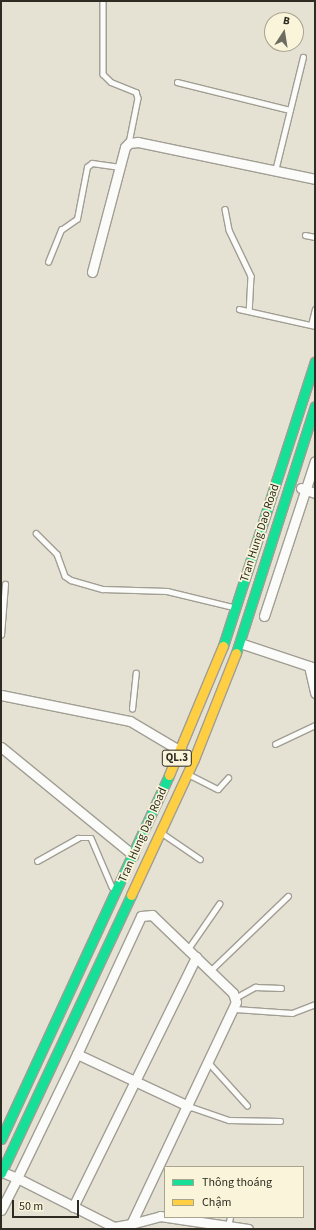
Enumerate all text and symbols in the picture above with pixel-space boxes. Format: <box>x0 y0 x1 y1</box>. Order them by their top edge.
north arrow <box>264 12 304 52</box>
text: B <box>282 13 291 29</box>
street label: Tran Hung Dao Road <box>237 482 283 584</box>
road number: QL.3 <box>161 749 193 767</box>
street label: Tran Hung Dao Road <box>116 785 170 885</box>
legend <box>164 1166 304 1218</box>
text: Thông thoáng <box>202 1174 272 1191</box>
scale bar <box>14 1192 81 1218</box>
text: Chậm <box>202 1194 231 1211</box>
text: 50 m <box>19 1198 43 1215</box>

